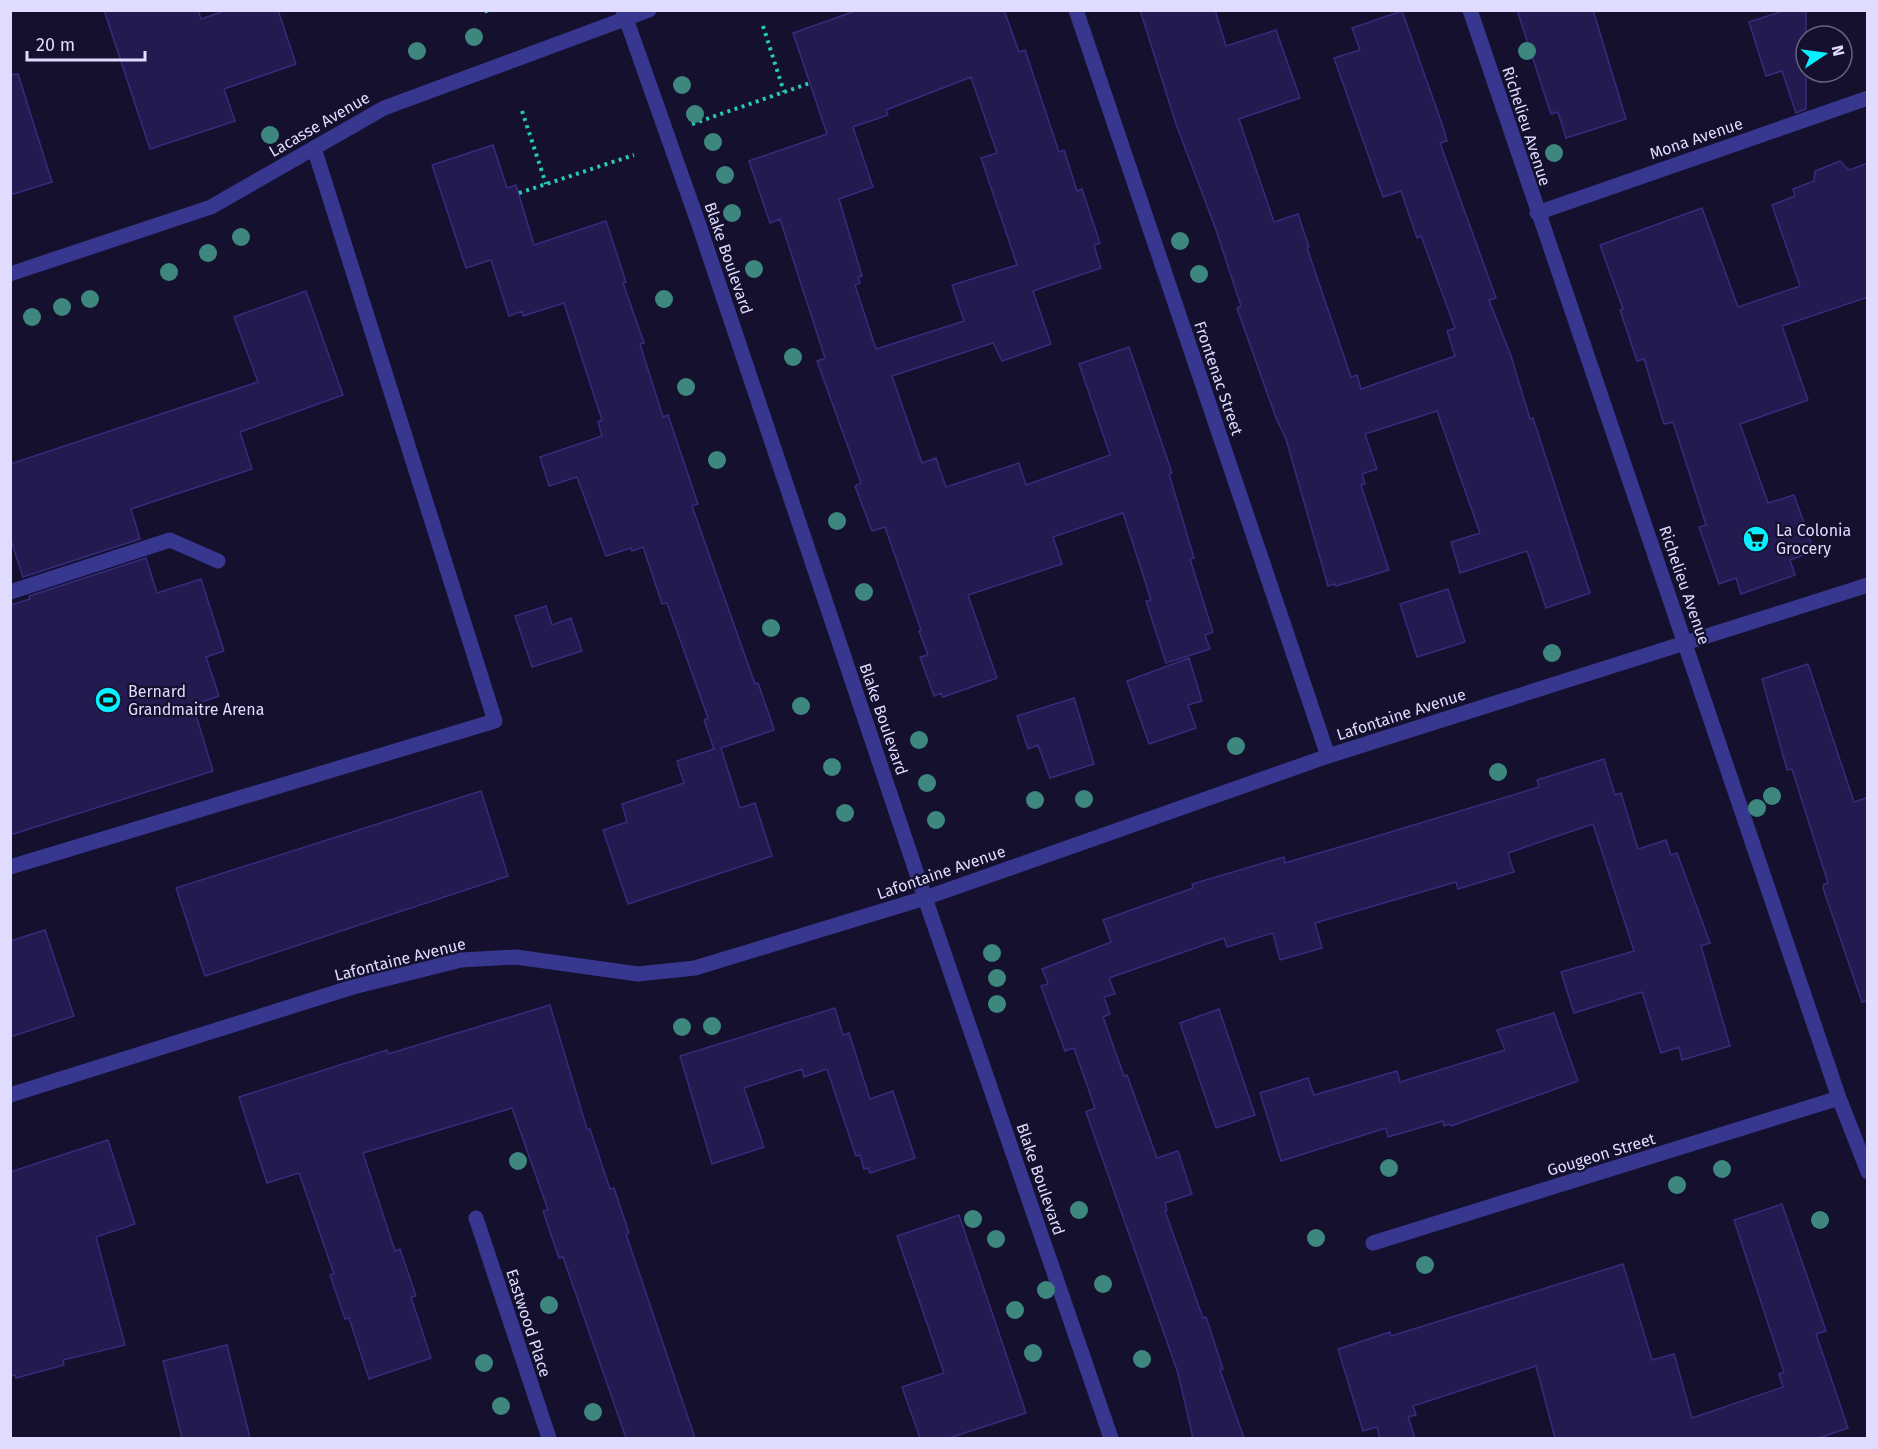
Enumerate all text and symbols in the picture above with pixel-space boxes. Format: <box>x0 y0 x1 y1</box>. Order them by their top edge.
scale bar <box>27 24 146 62</box>
north arrow <box>1794 24 1854 84</box>
text: 20 m <box>36 34 75 56</box>
text: N <box>1828 43 1849 58</box>
street label: Richelieu Avenue <box>1498 64 1555 188</box>
street label: Lacasse Avenue <box>265 88 373 161</box>
street label: Mona Avenue <box>1647 114 1745 163</box>
street label: Blake Boulevard <box>700 200 757 317</box>
street label: Frontenac Street <box>1190 319 1247 438</box>
place label: La Colonia Grocery <box>1776 521 1851 558</box>
street label: Richelieu Avenue <box>1655 523 1714 647</box>
supermarket icon: La Colonia Grocery <box>1741 524 1771 554</box>
street label: Blake Boulevard <box>855 661 912 778</box>
place label: Bernard Grandmaitre Arena <box>128 682 264 719</box>
sports icon: Bernard Grandmaitre Arena <box>93 685 123 715</box>
street label: Lafontaine Avenue <box>1334 685 1468 744</box>
street label: Lafontaine Avenue <box>874 842 1008 903</box>
street label: Lafontaine Avenue <box>332 934 468 985</box>
street label: Blake Boulevard <box>1012 1121 1069 1238</box>
street label: Gougeon Street <box>1545 1129 1658 1180</box>
street label: Eastwood Place <box>502 1267 555 1380</box>

